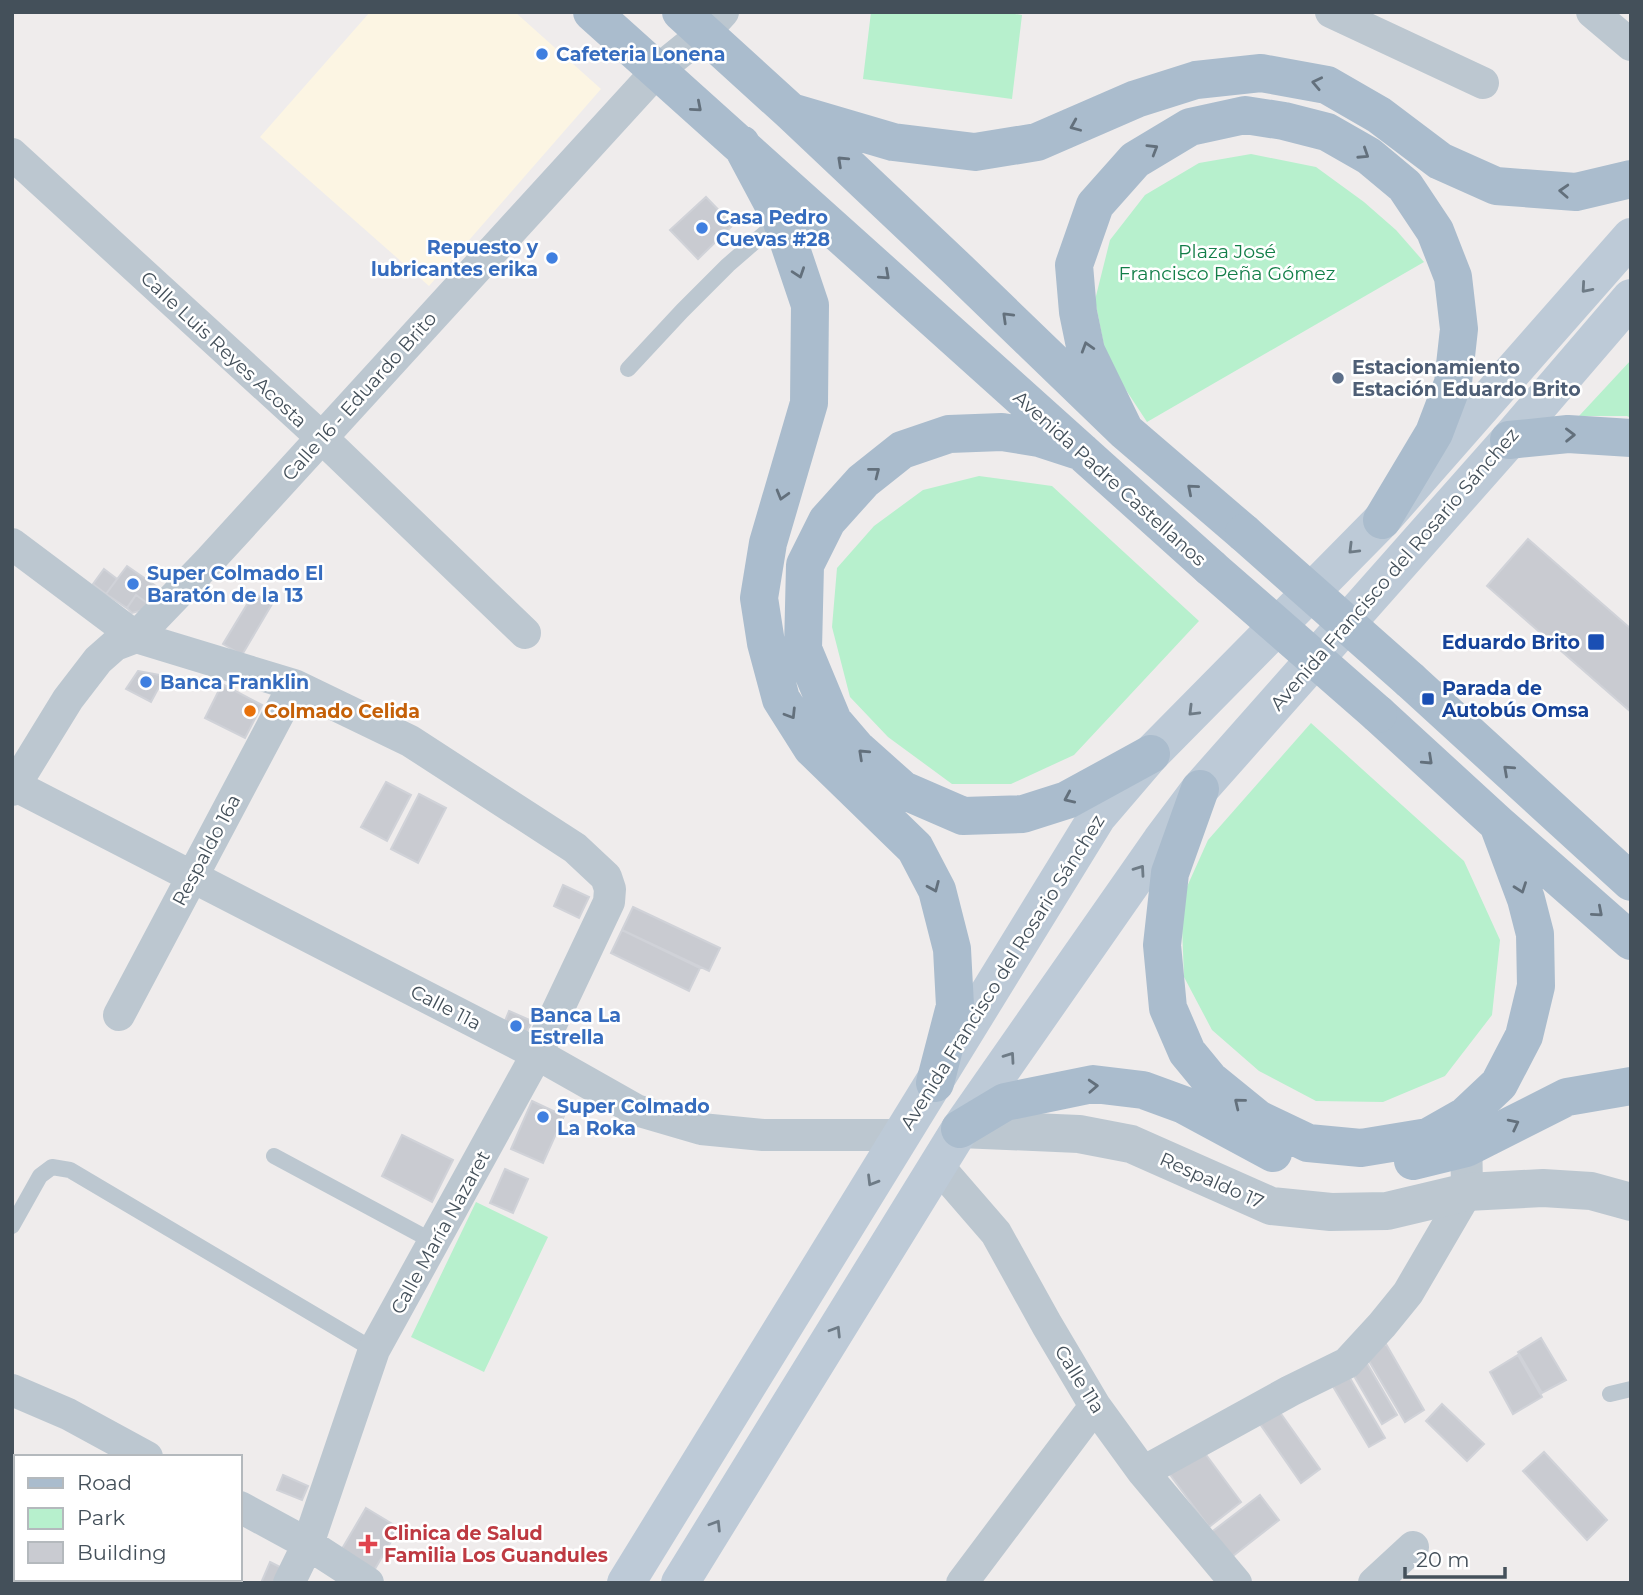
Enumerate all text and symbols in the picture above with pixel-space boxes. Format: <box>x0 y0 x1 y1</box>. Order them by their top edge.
place label: Cafeteria Lonena <box>556 43 725 66</box>
marker: Cafeteria Lonena <box>534 46 550 62</box>
one-way arrow <box>1311 77 1323 92</box>
one-way arrow <box>689 99 702 111</box>
one-way arrow <box>1069 118 1082 132</box>
one-way arrow <box>1145 145 1158 158</box>
one-way arrow <box>1357 146 1370 159</box>
one-way arrow <box>837 156 850 169</box>
one-way arrow <box>1558 184 1569 199</box>
place label: Casa Pedro Cuevas #28 <box>716 206 830 251</box>
marker: Casa Pedro Cuevas #28 <box>694 220 710 236</box>
place label: Repuesto y lubricantes erika <box>371 236 539 281</box>
park label: Plaza José Francisco Peña Gómez <box>1119 240 1335 285</box>
marker: Repuesto y lubricantes erika <box>544 250 560 266</box>
street label: Calle Luis Reyes Acosta <box>136 266 312 432</box>
one-way arrow <box>791 266 805 279</box>
one-way arrow <box>877 267 890 279</box>
one-way arrow <box>1582 280 1594 293</box>
street label: Calle 16 - Eduardo Brito <box>277 307 441 486</box>
one-way arrow <box>1002 313 1015 326</box>
one-way arrow <box>1080 341 1095 353</box>
place label: Estacionamiento Estación Eduardo Brito <box>1352 356 1581 401</box>
marker: Estacionamiento Estación Eduardo Brito <box>1330 370 1346 386</box>
street label: Avenida Padre Castellanos <box>1009 386 1211 571</box>
street label: Avenida Francisco del Rosario Sánchez <box>1265 423 1523 715</box>
one-way arrow <box>1565 427 1575 443</box>
one-way arrow <box>867 467 879 480</box>
one-way arrow <box>1187 485 1200 497</box>
one-way arrow <box>775 489 790 501</box>
one-way arrow <box>1348 541 1361 554</box>
place label: Super Colmado El Baratón de la 13 <box>147 562 324 607</box>
marker: Super Colmado El Baratón de la 13 <box>125 576 141 592</box>
place label: Eduardo Brito <box>1442 631 1580 654</box>
marker: Eduardo Brito <box>1586 632 1606 652</box>
place label: Banca Franklin <box>160 671 309 694</box>
marker: Banca Franklin <box>138 674 154 690</box>
place label: Parada de Autobús Omsa <box>1441 677 1589 722</box>
marker: Parada de Autobús Omsa <box>1420 691 1436 707</box>
place label: Colmado Celida <box>264 700 420 723</box>
marker: Colmado Celida <box>242 703 258 719</box>
one-way arrow <box>1188 703 1201 716</box>
one-way arrow <box>783 707 796 720</box>
one-way arrow <box>859 750 872 763</box>
one-way arrow <box>1420 752 1433 764</box>
one-way arrow <box>1503 766 1516 779</box>
one-way arrow <box>1064 790 1076 804</box>
street label: Respaldo 16a <box>167 791 245 910</box>
street label: Avenida Francisco del Rosario Sánchez <box>895 811 1109 1134</box>
one-way arrow <box>1132 865 1144 878</box>
one-way arrow <box>926 881 940 893</box>
one-way arrow <box>1513 881 1527 893</box>
one-way arrow <box>1590 904 1603 916</box>
street label: Calle 11a <box>407 980 485 1035</box>
place label: Banca La Estrella <box>530 1004 621 1049</box>
marker: Banca La Estrella <box>508 1018 524 1034</box>
one-way arrow <box>1002 1052 1014 1065</box>
one-way arrow <box>1087 1079 1098 1094</box>
place label: Super Colmado La Roka <box>557 1095 710 1140</box>
one-way arrow <box>1234 1099 1246 1112</box>
marker: Super Colmado La Roka <box>535 1109 551 1125</box>
one-way arrow <box>1507 1118 1519 1132</box>
street label: Calle María Nazaret <box>386 1146 495 1318</box>
street label: Respaldo 17 <box>1156 1147 1267 1214</box>
one-way arrow <box>868 1173 881 1186</box>
one-way arrow <box>827 1326 840 1339</box>
street label: Calle 11a <box>1050 1341 1110 1418</box>
legend <box>14 1455 242 1581</box>
text: Road <box>77 1470 132 1495</box>
text: Park <box>77 1505 125 1530</box>
one-way arrow <box>707 1519 720 1532</box>
place label: Clinica de Salud Familia Los Guandules <box>384 1522 608 1567</box>
marker: Clinica de Salud Familia Los Guandules <box>358 1534 378 1554</box>
scale bar <box>1405 1536 1505 1580</box>
text: Building <box>77 1540 167 1565</box>
text: 20 m <box>1416 1547 1470 1572</box>

